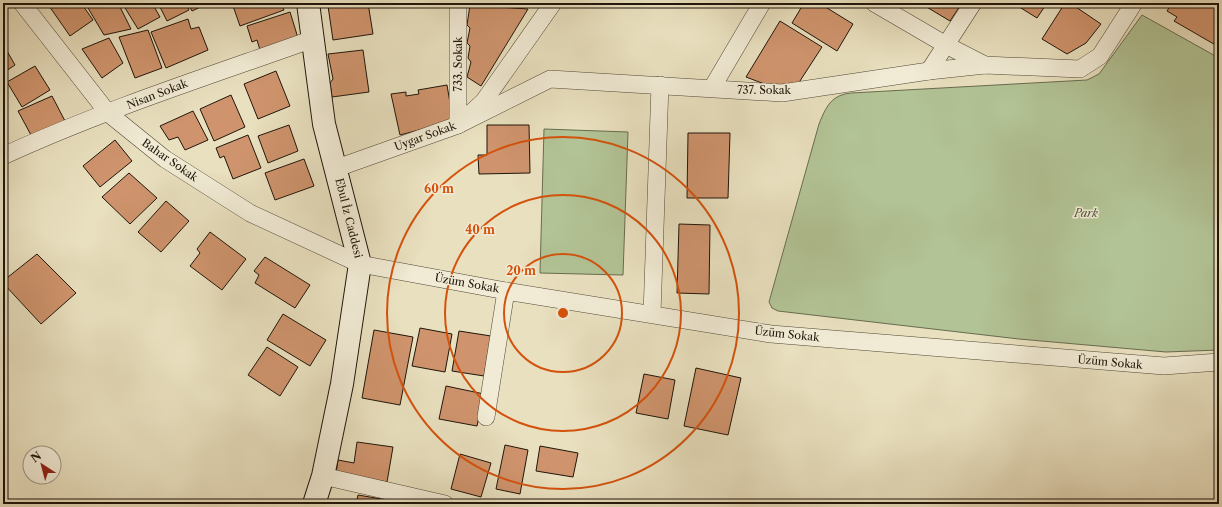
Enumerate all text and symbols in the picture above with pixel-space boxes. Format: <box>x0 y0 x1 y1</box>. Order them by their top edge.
street label: 733. Sokak <box>451 36 465 91</box>
street label: Nisan Sokak <box>124 76 190 112</box>
street label: 737. Sokak <box>737 83 792 97</box>
street label: Uygar Sokak <box>392 118 458 154</box>
street label: Bahar Sokak <box>139 136 201 185</box>
street label: Ebul İz Caddesi <box>332 176 367 260</box>
text: 60 m <box>424 181 454 196</box>
park label: Park <box>1073 206 1098 220</box>
text: 40 m <box>465 222 495 237</box>
text: 20 m <box>506 263 536 278</box>
street label: Üzüm Sokak <box>434 269 501 296</box>
centre of rings <box>556 306 570 320</box>
street label: Üzüm Sokak <box>754 323 821 344</box>
street label: Üzüm Sokak <box>1077 351 1144 372</box>
north arrow <box>22 445 62 485</box>
text: N <box>28 448 44 465</box>

